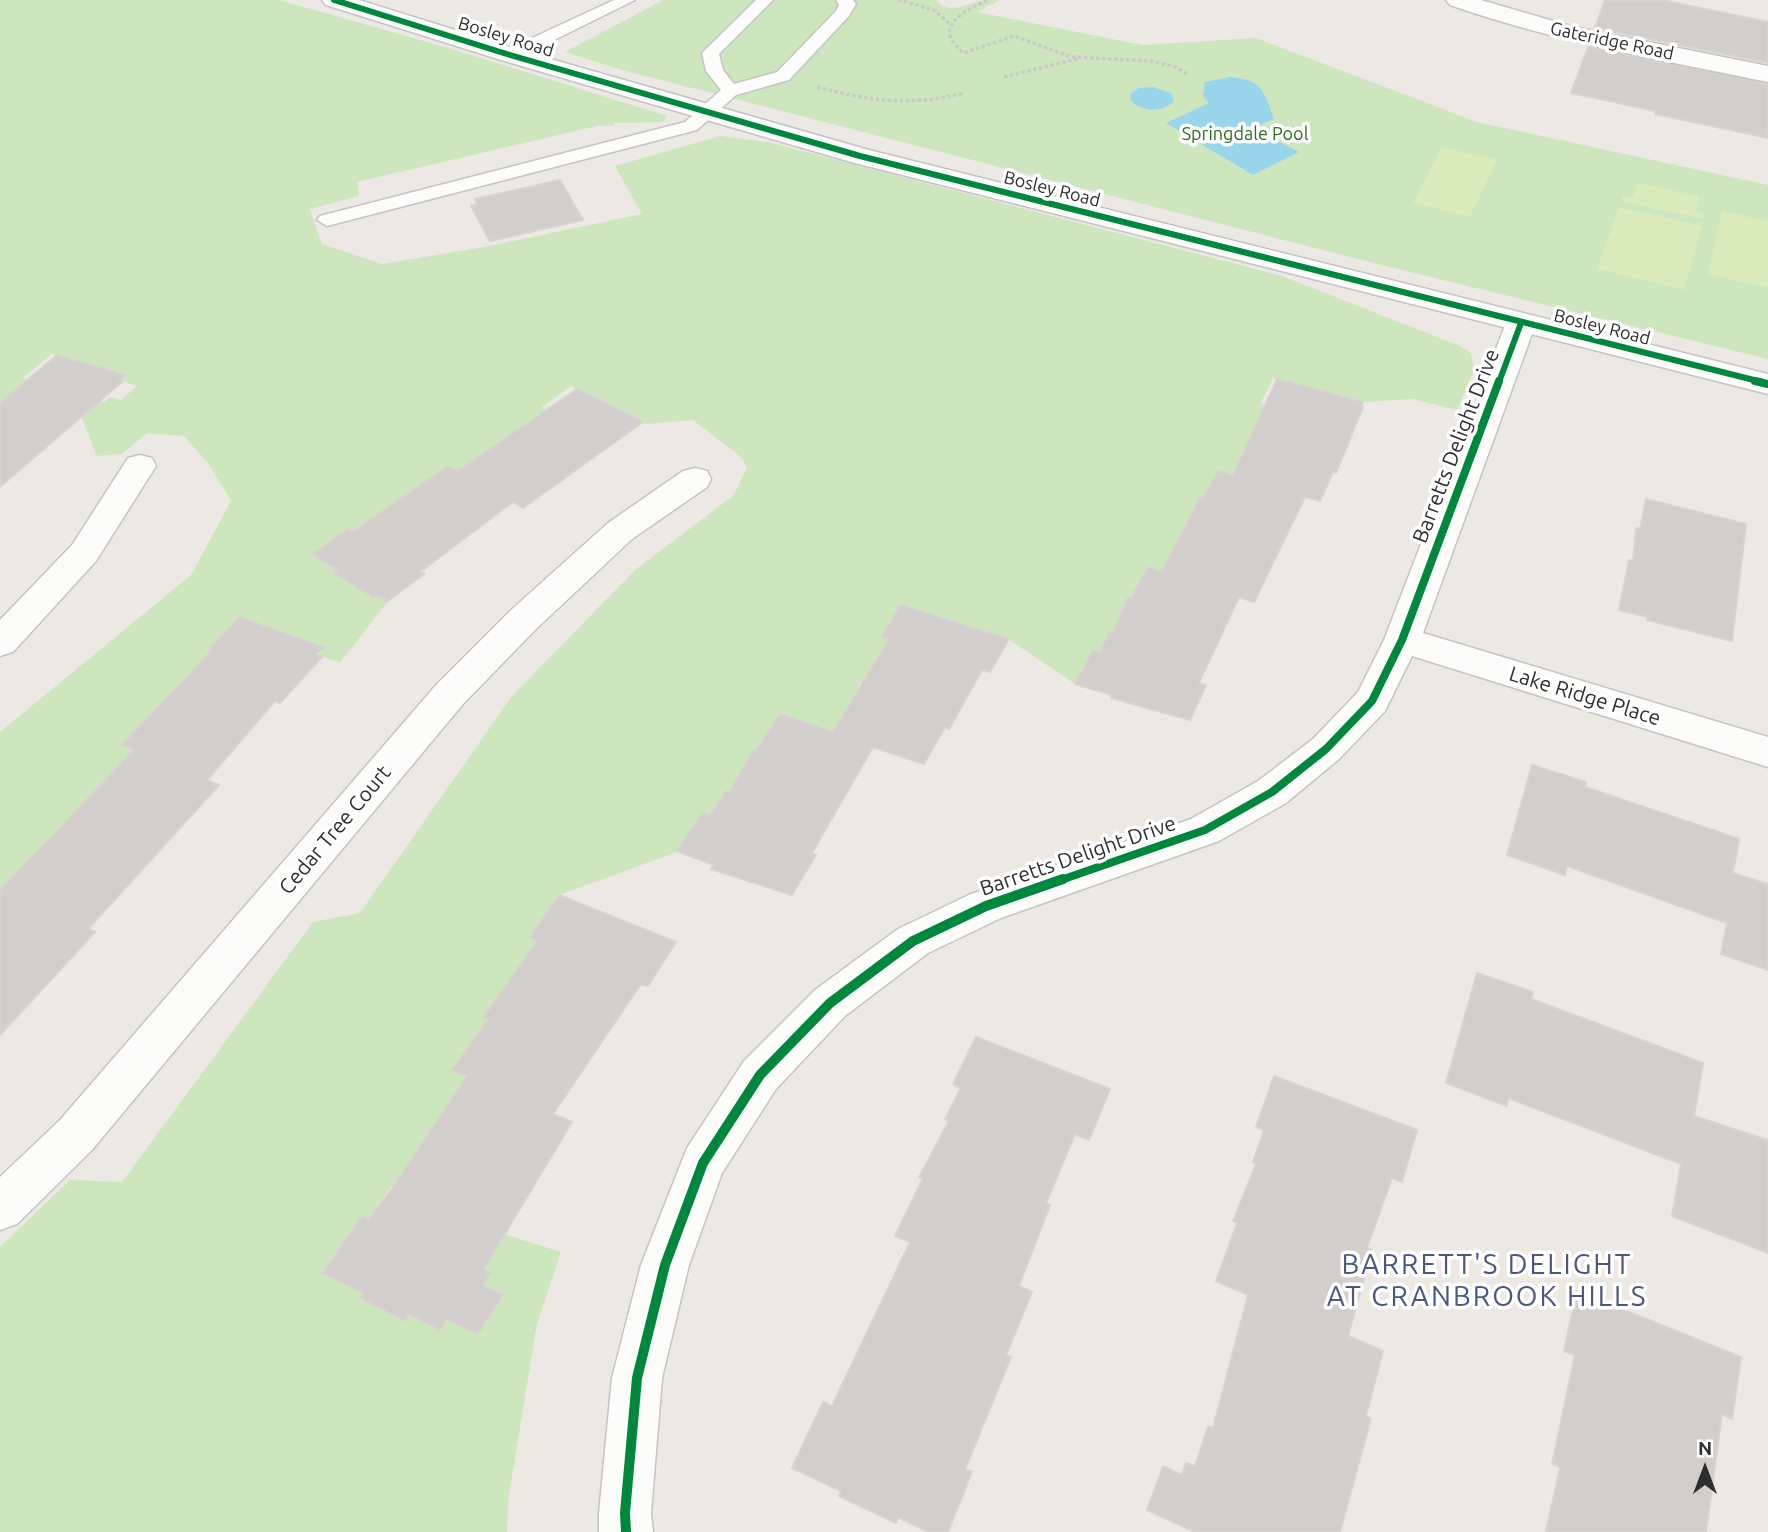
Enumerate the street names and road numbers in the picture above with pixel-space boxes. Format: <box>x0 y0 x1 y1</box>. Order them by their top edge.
street label: Bosley Road <box>456 12 556 62</box>
street label: Gateridge Road <box>1548 17 1676 65</box>
street label: Bosley Road <box>1001 167 1103 211</box>
street label: Bosley Road <box>1551 305 1653 349</box>
street label: Barretts Delight Drive <box>1407 345 1505 547</box>
street label: Lake Ridge Place <box>1506 661 1664 731</box>
street label: Cedar Tree Court <box>274 760 396 900</box>
street label: Barretts Delight Drive <box>977 811 1179 901</box>

